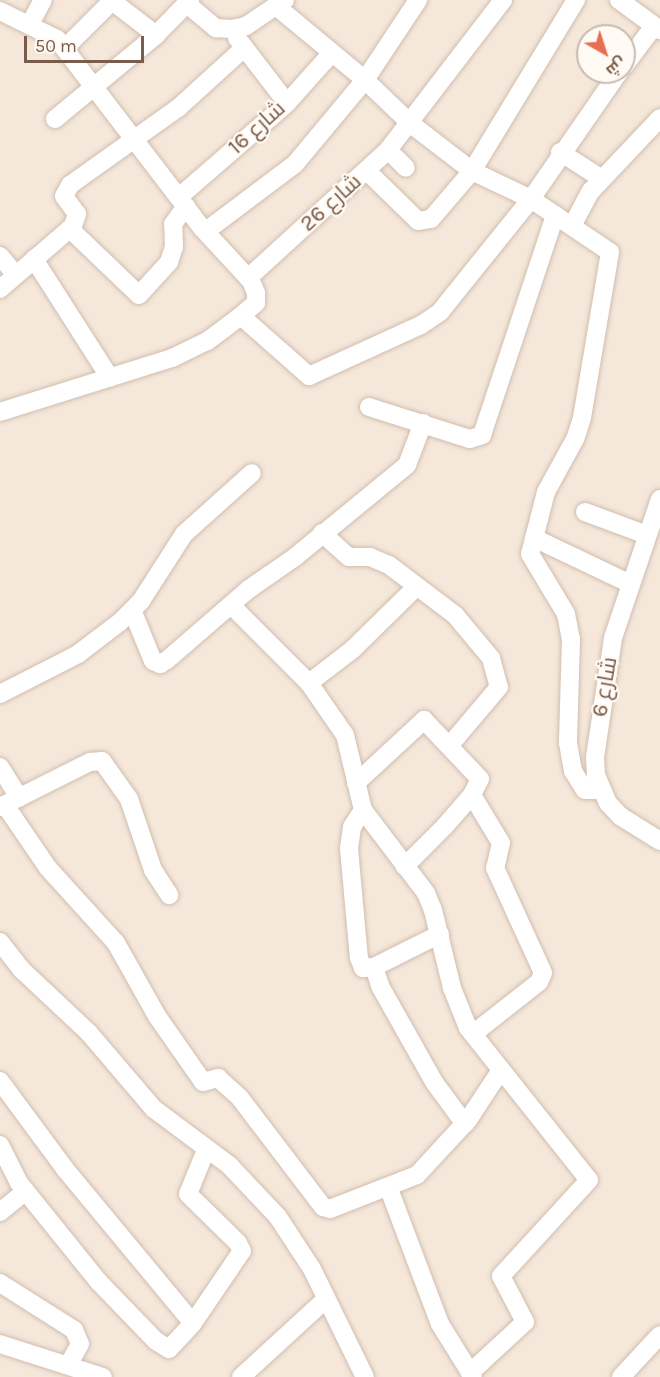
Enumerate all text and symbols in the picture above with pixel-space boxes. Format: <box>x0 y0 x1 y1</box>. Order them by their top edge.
scale bar <box>27 24 147 62</box>
north arrow <box>576 24 636 84</box>
text: 50 m <box>35 35 77 57</box>
text: ش <box>602 53 630 81</box>
street label: شارع 16 <box>223 96 291 160</box>
street label: شارع 26 <box>295 169 367 237</box>
street label: شارع 6 <box>587 655 623 719</box>

